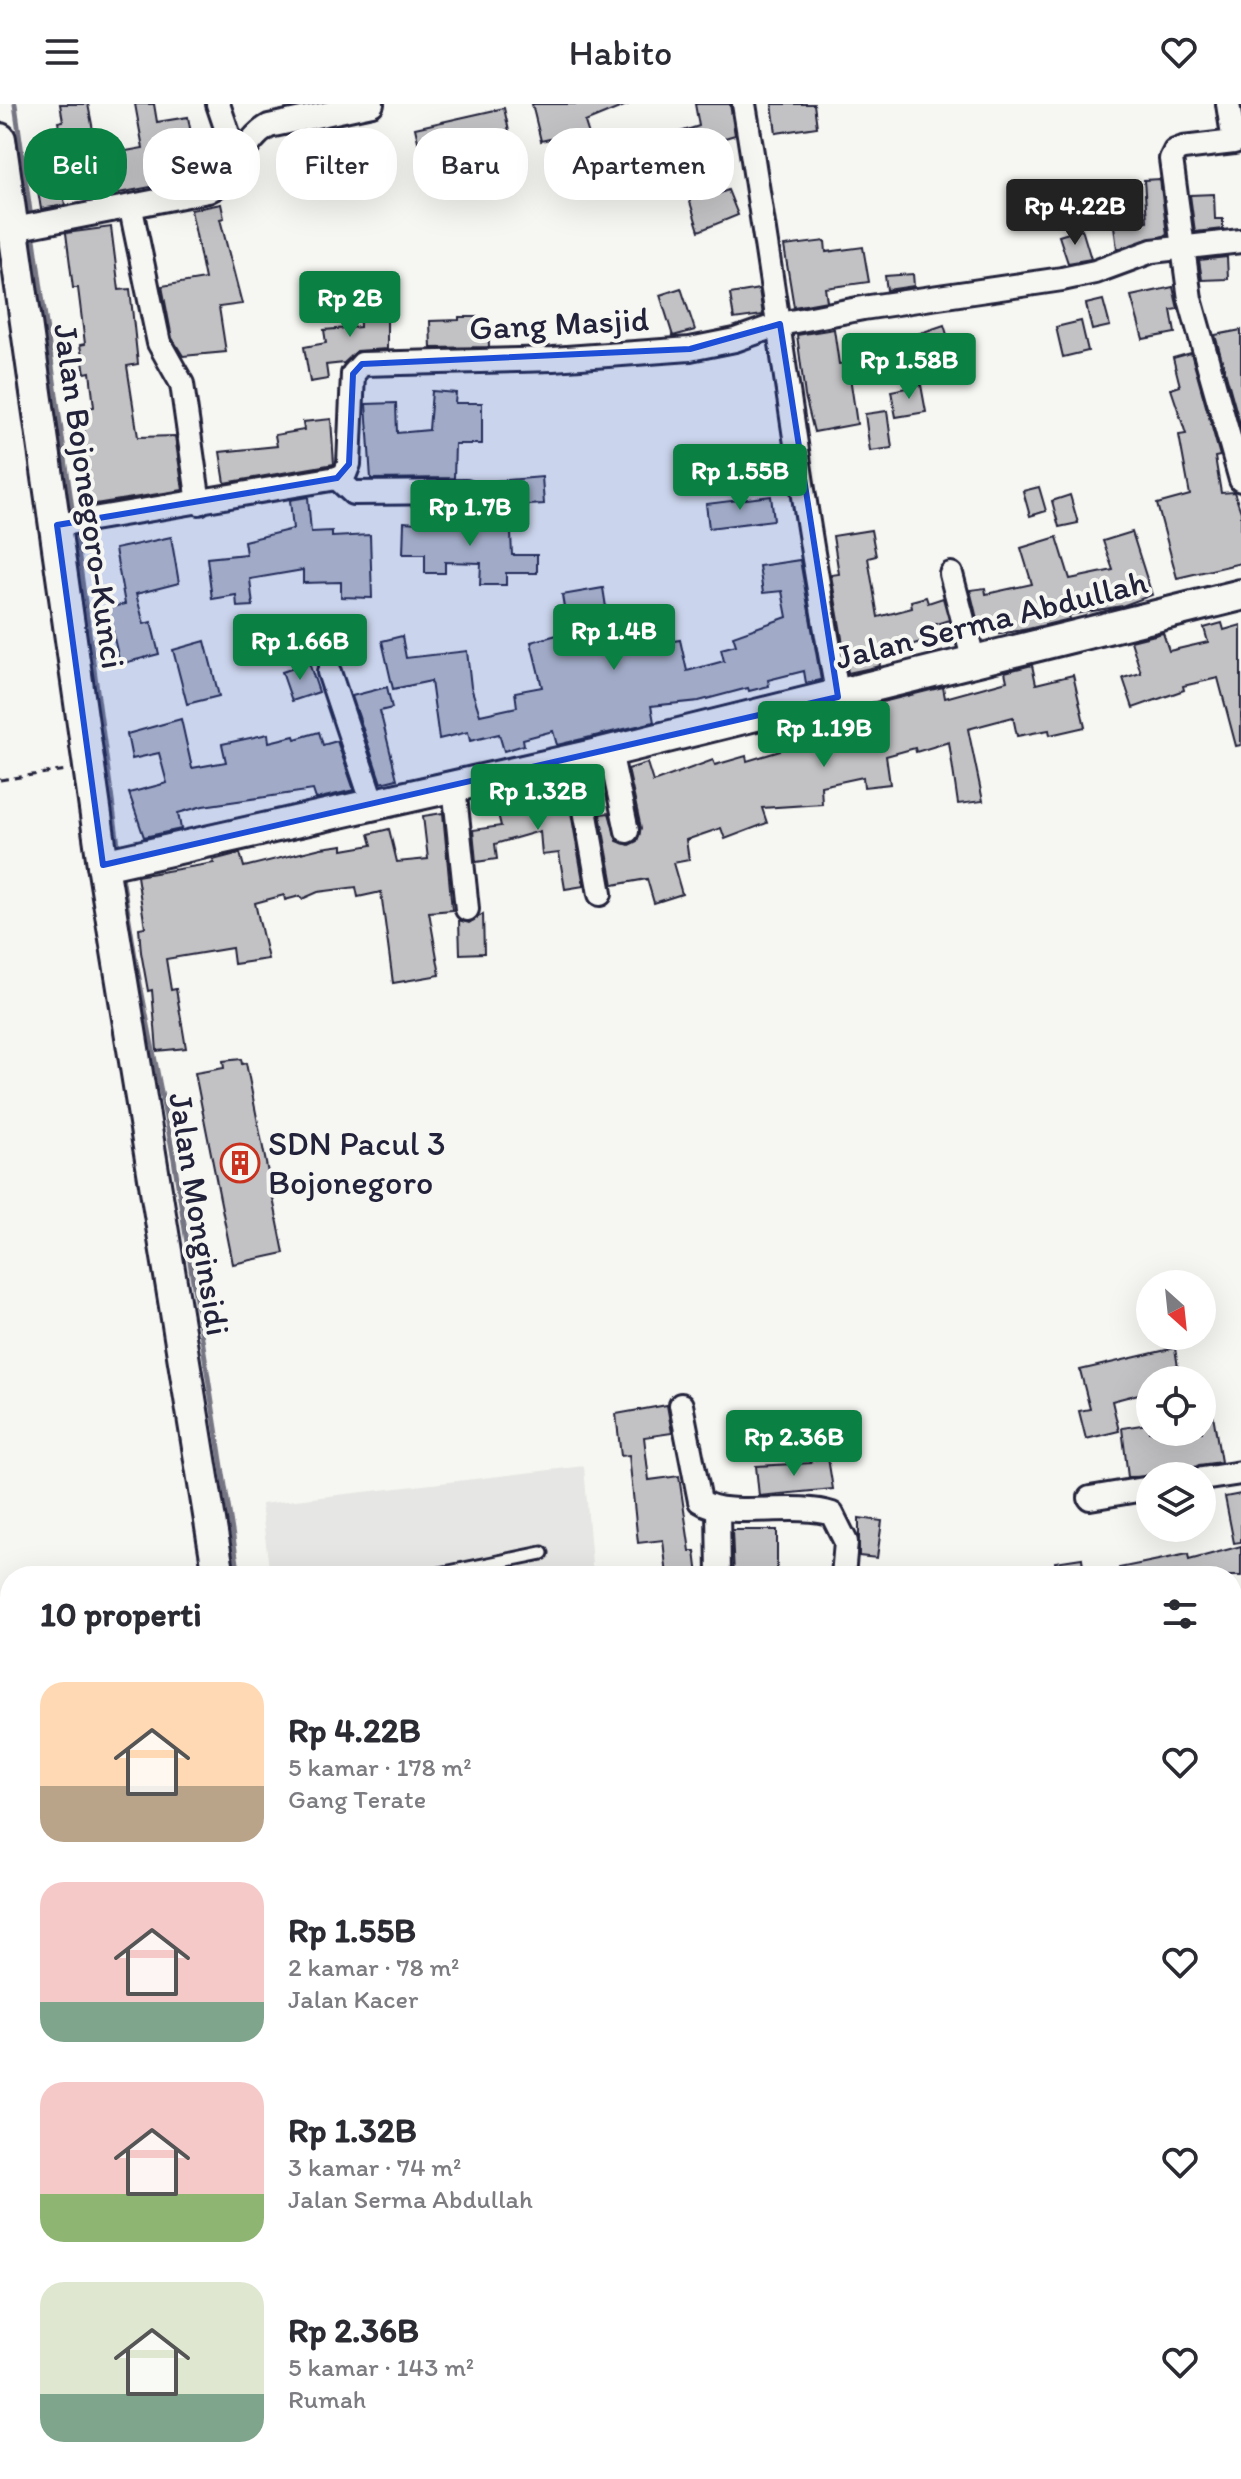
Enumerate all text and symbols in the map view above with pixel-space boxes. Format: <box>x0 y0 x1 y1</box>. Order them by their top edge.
icon: menu <box>40 30 84 74</box>
icon: heart <box>1157 30 1201 74</box>
text: Habito <box>569 31 672 74</box>
chip: Beli <box>24 128 127 200</box>
chip: Sewa <box>143 128 260 200</box>
chip: Filter <box>276 128 397 200</box>
chip: Baru <box>413 128 528 200</box>
chip: Apartemen <box>544 128 734 200</box>
pin: Rp 4.22B <box>992 179 1158 247</box>
text: Rp 4.22B <box>1024 189 1126 221</box>
pin: Rp 2B <box>294 271 406 339</box>
text: Rp 2B <box>317 281 383 313</box>
street label: Gang Masjid <box>468 298 650 349</box>
street label: Jalan Bojonegoro-Kunci <box>45 321 134 671</box>
pin: Rp 1.58B <box>826 333 992 401</box>
text: Rp 1.58B <box>860 343 958 375</box>
pin: Rp 1.55B <box>657 444 823 512</box>
text: Rp 1.55B <box>691 454 789 486</box>
pin: Rp 1.7B <box>396 480 544 548</box>
text: Rp 1.7B <box>428 490 512 522</box>
street label: Jalan Serma Abdullah <box>831 561 1151 678</box>
pin: Rp 1.4B <box>540 604 688 672</box>
pin: Rp 1.66B <box>217 614 383 682</box>
text: Rp 1.4B <box>571 614 657 646</box>
text: Rp 1.66B <box>251 624 349 656</box>
pin: Rp 1.19B <box>741 701 907 769</box>
text: Rp 1.19B <box>776 711 872 743</box>
pin: Rp 1.32B <box>455 764 621 832</box>
text: Rp 1.32B <box>489 774 587 806</box>
street label: Jalan Monginsidi <box>160 1090 239 1338</box>
place label: SDN Pacul 3 Bojonegoro <box>268 1123 446 1203</box>
building icon: SDN Pacul 3 Bojonegoro <box>219 1142 261 1184</box>
north arrow <box>1136 1270 1216 1350</box>
map controls <box>1136 1270 1216 1542</box>
button: locate <box>1136 1366 1216 1446</box>
pin: Rp 2.36B <box>711 1410 877 1478</box>
text: Rp 2.36B <box>744 1420 844 1452</box>
button: layers <box>1136 1462 1216 1542</box>
icon: filters <box>1158 1592 1202 1636</box>
text: 10 properti <box>40 1594 202 1635</box>
text: Rp 4.22B <box>288 1710 421 1751</box>
icon: home <box>104 1714 200 1810</box>
icon: heart <box>1158 1740 1202 1784</box>
text: 5 kamar · 178 m² <box>288 1751 472 1783</box>
text: Gang Terate <box>288 1783 426 1815</box>
text: Rp 1.55B <box>288 1910 416 1951</box>
icon: home <box>104 1914 200 2010</box>
icon: heart <box>1158 1940 1202 1984</box>
text: 2 kamar · 78 m² <box>288 1951 459 1983</box>
text: Jalan Kacer <box>288 1983 418 2015</box>
text: Rp 1.32B <box>288 2110 417 2151</box>
icon: home <box>104 2114 200 2210</box>
icon: heart <box>1158 2140 1202 2184</box>
text: 3 kamar · 74 m² <box>288 2151 461 2183</box>
text: Jalan Serma Abdullah <box>288 2183 533 2215</box>
text: Rp 2.36B <box>288 2310 419 2351</box>
icon: home <box>104 2314 200 2410</box>
icon: heart <box>1158 2340 1202 2384</box>
text: 5 kamar · 143 m² <box>288 2351 474 2383</box>
text: Rumah <box>288 2383 366 2415</box>

